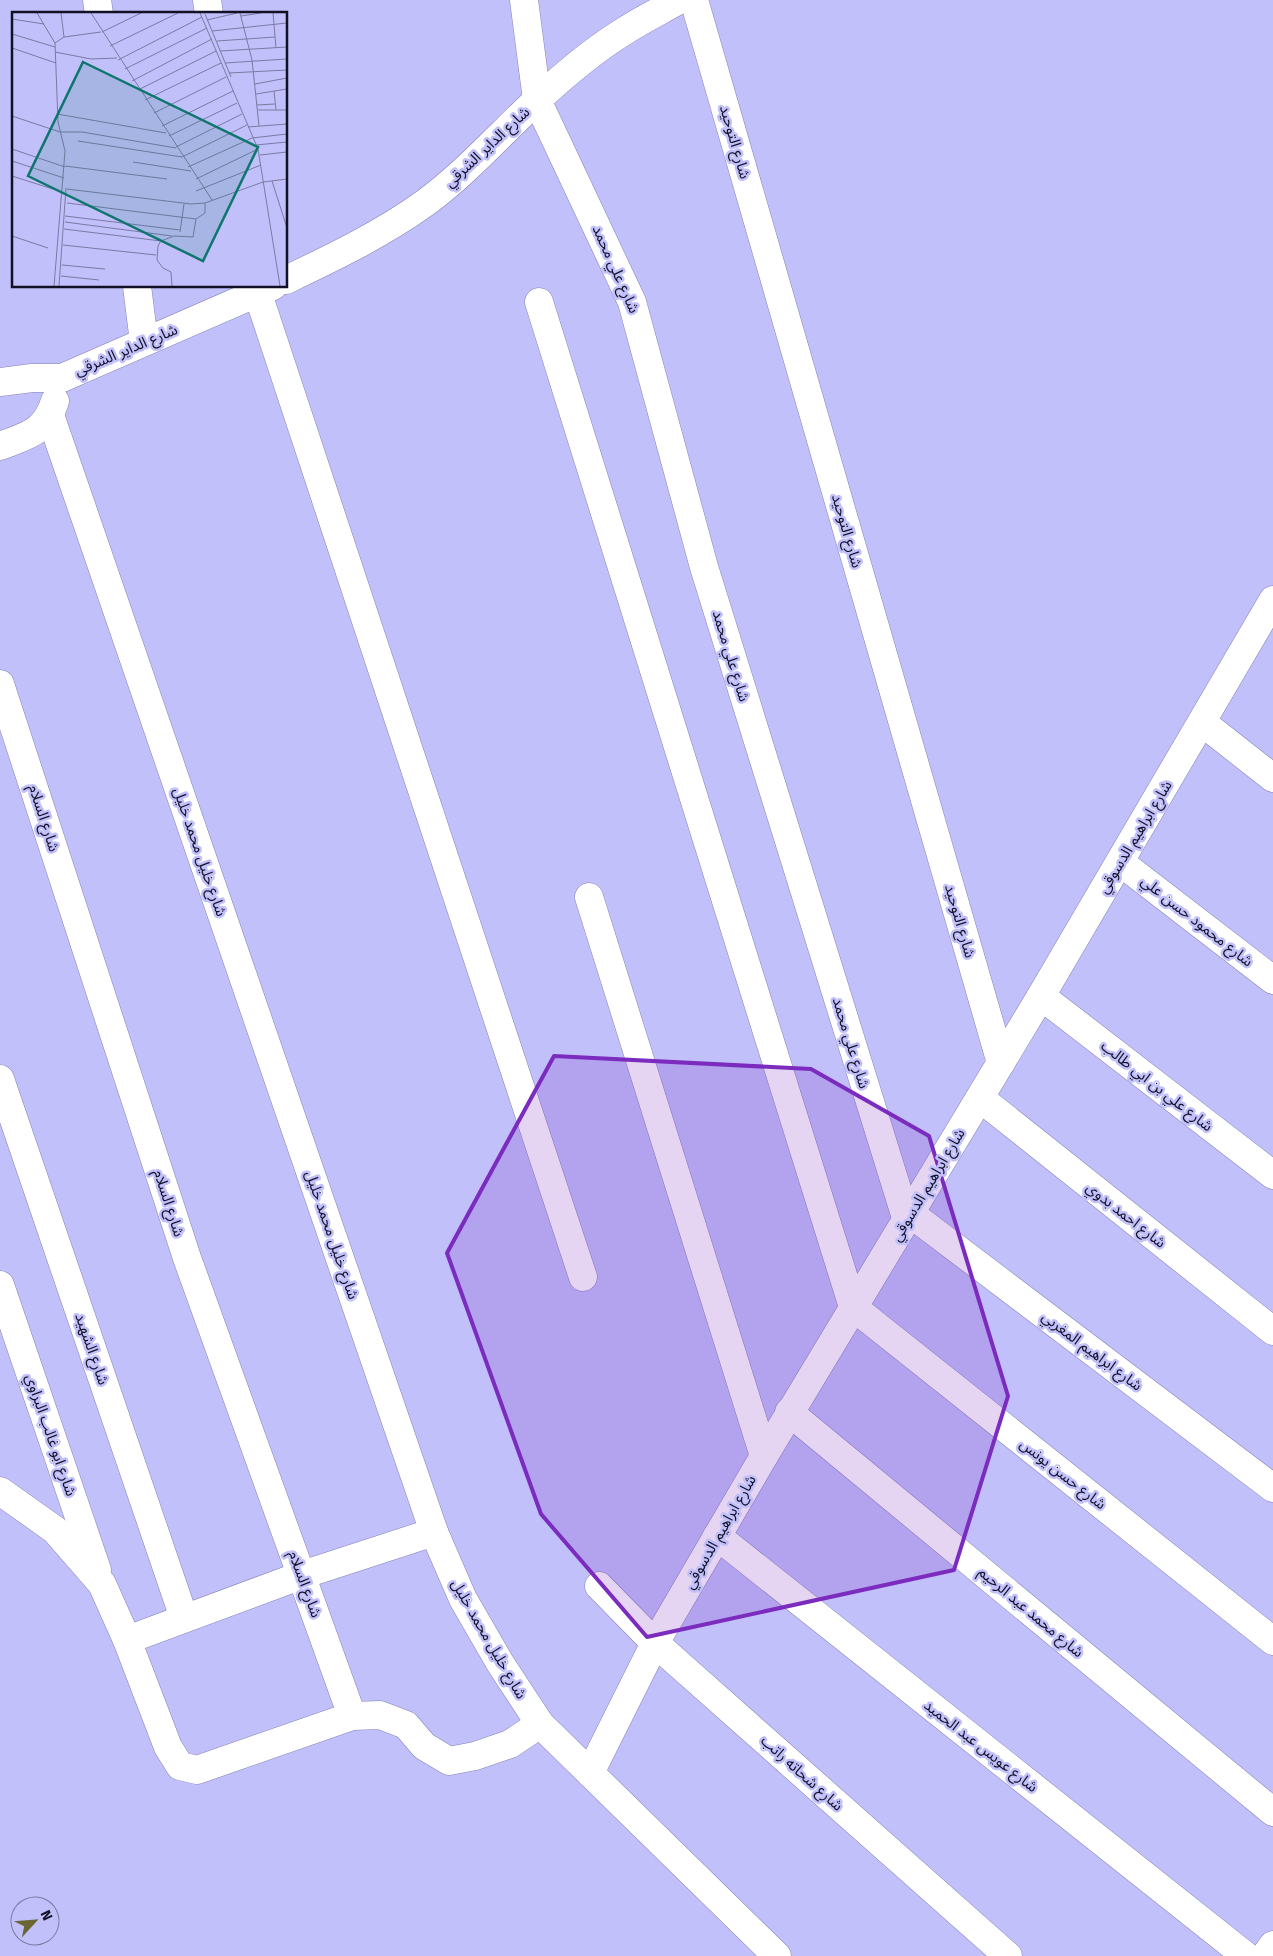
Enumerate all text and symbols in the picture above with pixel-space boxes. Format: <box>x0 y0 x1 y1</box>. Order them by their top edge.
inset map <box>12 12 288 288</box>
street label: شارع الداير الشرقي <box>441 103 536 193</box>
street label: شارع التوحيد <box>713 103 754 182</box>
street label: شارع علي محمد <box>586 222 644 317</box>
street label: شارع الداير الشرقي <box>72 320 182 383</box>
street label: شارع التوحيد <box>825 492 866 571</box>
street label: شارع علي محمد <box>706 608 753 705</box>
street label: شارع ابراهيم الدسوقي <box>1094 777 1179 898</box>
street label: شارع السلام <box>22 782 63 855</box>
street label: شارع خليل محمد خليل <box>167 785 231 920</box>
street label: شارع محمود حسن علي <box>1136 872 1257 973</box>
street label: شارع التوحيد <box>938 882 979 961</box>
street label: شارع علي محمد <box>826 995 873 1092</box>
street label: شارع علي بن ابي طالب <box>1096 1037 1217 1138</box>
street label: شارع ابراهيم الدسوقي <box>887 1125 972 1246</box>
street label: شارع السلام <box>147 1167 188 1240</box>
street label: شارع خليل محمد خليل <box>299 1168 363 1303</box>
street label: شارع احمد بدوي <box>1081 1178 1170 1254</box>
street label: شارع ابراهيم المغربي <box>1036 1307 1146 1397</box>
street label: شارع الشهيد <box>69 1311 113 1388</box>
street label: شارع ابو غالب البراوي <box>19 1372 80 1500</box>
street label: شارع حسن يونس <box>1014 1435 1110 1516</box>
street label: شارع ابراهيم الدسوقي <box>680 1472 763 1594</box>
street label: شارع السلام <box>282 1548 325 1621</box>
street label: شارع محمد عبد الرحيم <box>973 1563 1087 1664</box>
street label: شارع خليل محمد خليل <box>445 1576 531 1704</box>
street label: شارع عويس عبد الحميد <box>919 1696 1042 1798</box>
street label: شارع شحاته راتب <box>755 1731 847 1817</box>
north arrow <box>10 1896 60 1946</box>
text: N <box>37 1908 56 1923</box>

